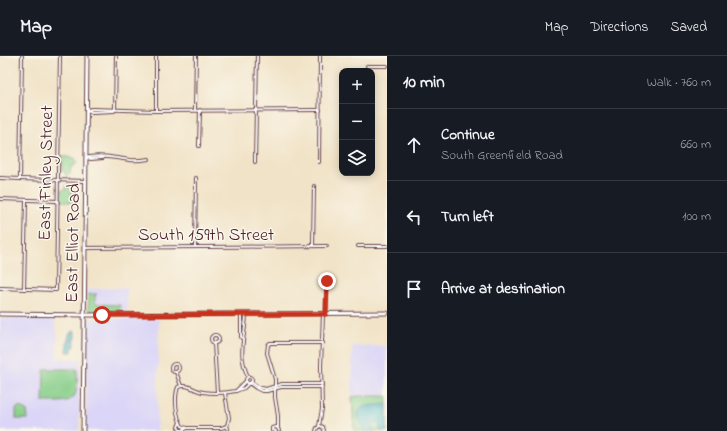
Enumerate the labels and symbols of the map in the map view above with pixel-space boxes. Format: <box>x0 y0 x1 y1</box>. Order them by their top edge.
street label: East Finley Street <box>33 105 61 241</box>
street label: East Elliot Road <box>60 183 88 303</box>
street label: South 159th Street <box>138 223 274 249</box>
route end <box>318 272 336 290</box>
route start <box>93 306 111 324</box>

